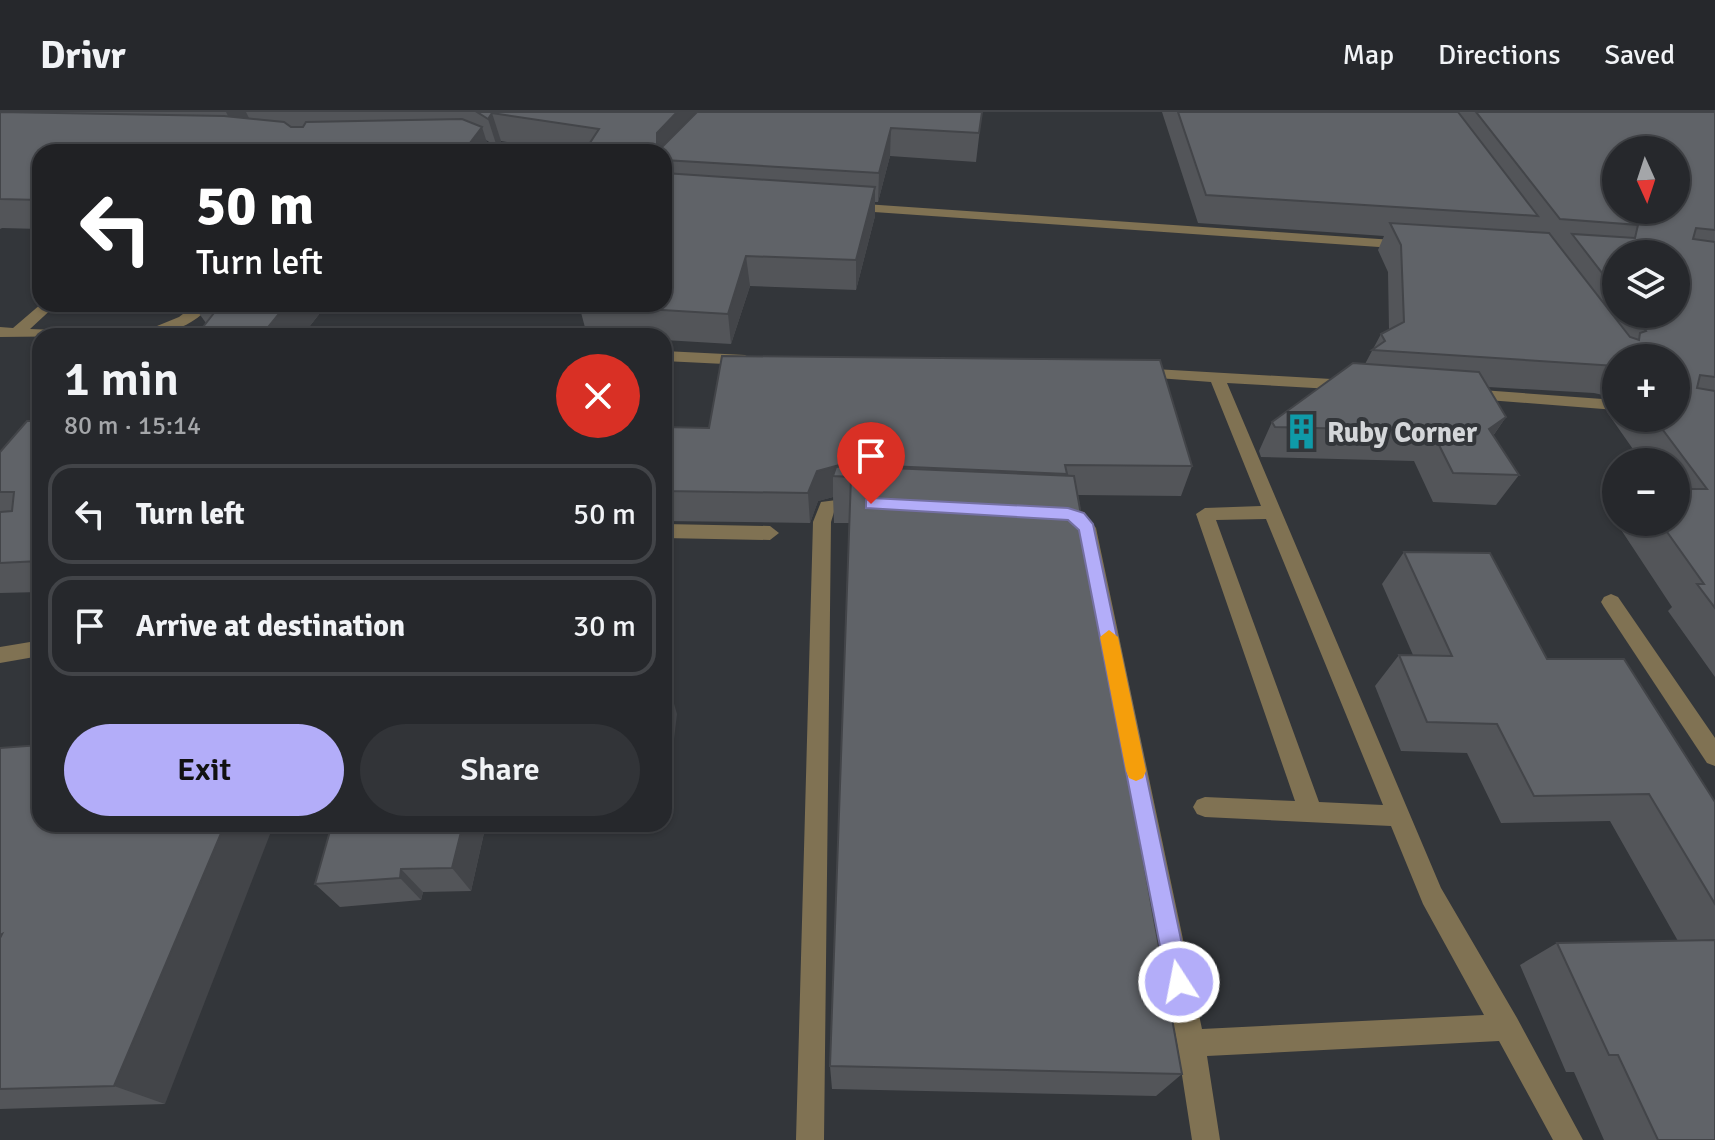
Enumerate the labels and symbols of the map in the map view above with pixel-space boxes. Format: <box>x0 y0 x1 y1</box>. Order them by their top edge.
north arrow <box>1602 136 1690 224</box>
building icon: Ruby Corner <box>1282 413 1320 451</box>
place label: Ruby Corner <box>1327 416 1478 450</box>
pin <box>837 422 905 504</box>
position arrow <box>1137 940 1221 1024</box>

